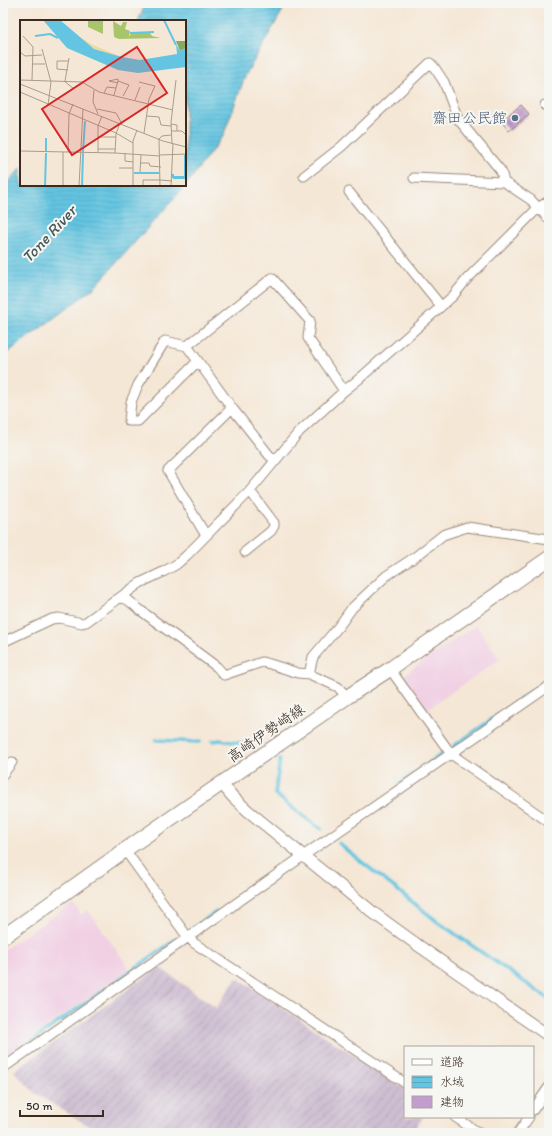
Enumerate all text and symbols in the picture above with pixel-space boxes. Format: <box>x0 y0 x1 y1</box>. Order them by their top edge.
inset map <box>20 20 186 186</box>
place label: 齋田公民館 <box>432 109 507 127</box>
marker: 齋田公民館 <box>510 113 520 123</box>
water label: Tone River <box>18 200 81 267</box>
street label: 高崎伊勢崎線 <box>224 700 308 766</box>
legend <box>404 1046 534 1118</box>
text: 道路 <box>440 1055 464 1069</box>
text: 水域 <box>440 1075 464 1089</box>
scale bar <box>20 1092 103 1118</box>
text: 建物 <box>440 1095 464 1109</box>
text: 50 m <box>26 1099 52 1113</box>

